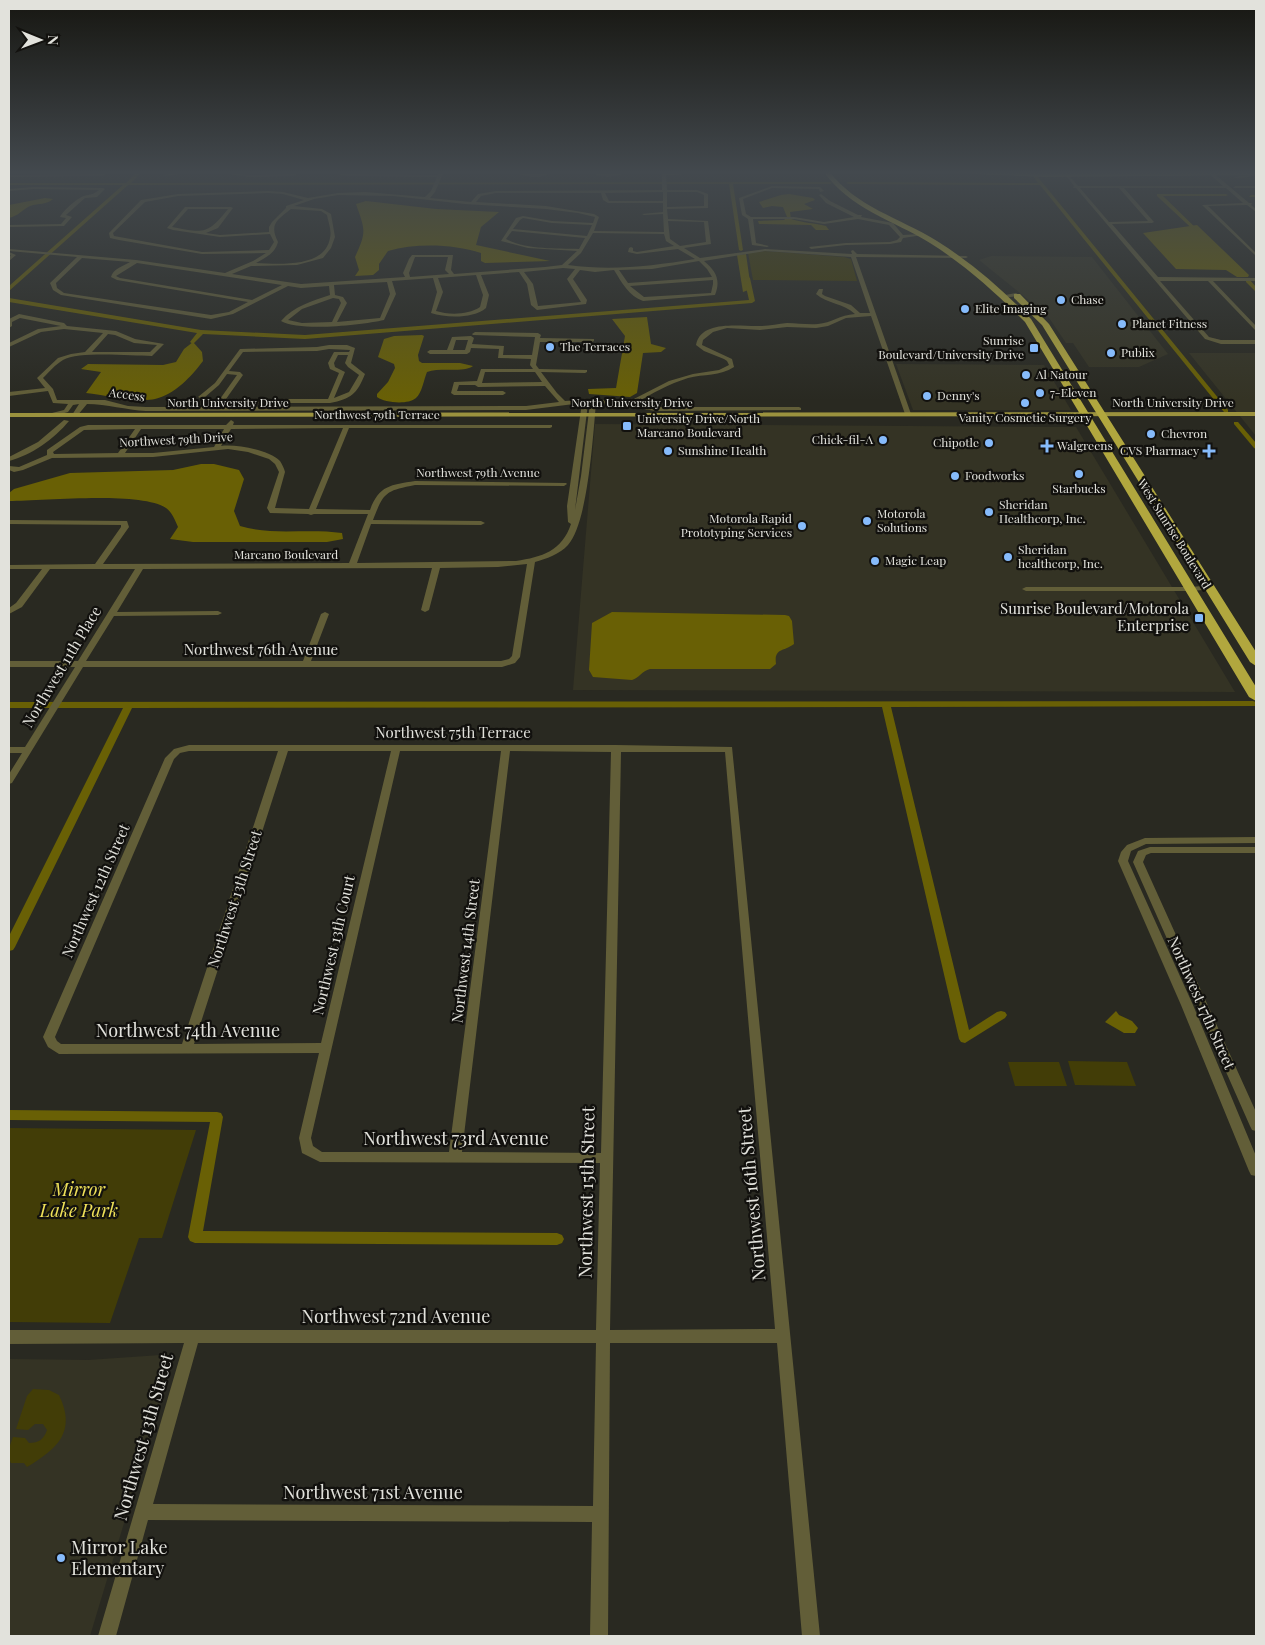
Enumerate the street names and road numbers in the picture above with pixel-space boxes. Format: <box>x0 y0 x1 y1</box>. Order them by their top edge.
street label: Access <box>107 383 146 404</box>
street label: North University Drive <box>167 394 289 410</box>
street label: North University Drive <box>571 394 693 410</box>
street label: North University Drive <box>1112 394 1234 410</box>
street label: Northwest 79th Terrace <box>314 406 440 422</box>
street label: Northwest 79th Drive <box>119 428 233 450</box>
street label: Northwest 79th Avenue <box>416 464 540 480</box>
street label: West Sunrise Boulevard <box>1134 475 1215 591</box>
street label: Marcano Boulevard <box>234 546 338 562</box>
street label: Northwest 11th Place <box>17 602 105 731</box>
street label: Northwest 76th Avenue <box>184 639 338 659</box>
street label: Northwest 75th Terrace <box>375 722 531 742</box>
street label: Northwest 12th Street <box>57 820 134 961</box>
street label: Northwest 13th Street <box>202 827 266 970</box>
street label: Northwest 13th Court <box>307 872 359 1017</box>
street label: Northwest 14th Street <box>446 877 484 1024</box>
street label: Northwest 17th Street <box>1164 933 1241 1073</box>
street label: Northwest 74th Avenue <box>96 1018 280 1042</box>
street label: Northwest 15th Street <box>572 1105 600 1278</box>
street label: Northwest 16th Street <box>731 1106 771 1282</box>
street label: Northwest 73rd Avenue <box>363 1126 549 1150</box>
street label: Northwest 72nd Avenue <box>302 1304 490 1328</box>
street label: Northwest 13th Street <box>108 1350 179 1523</box>
street label: Northwest 71st Avenue <box>283 1480 463 1504</box>

